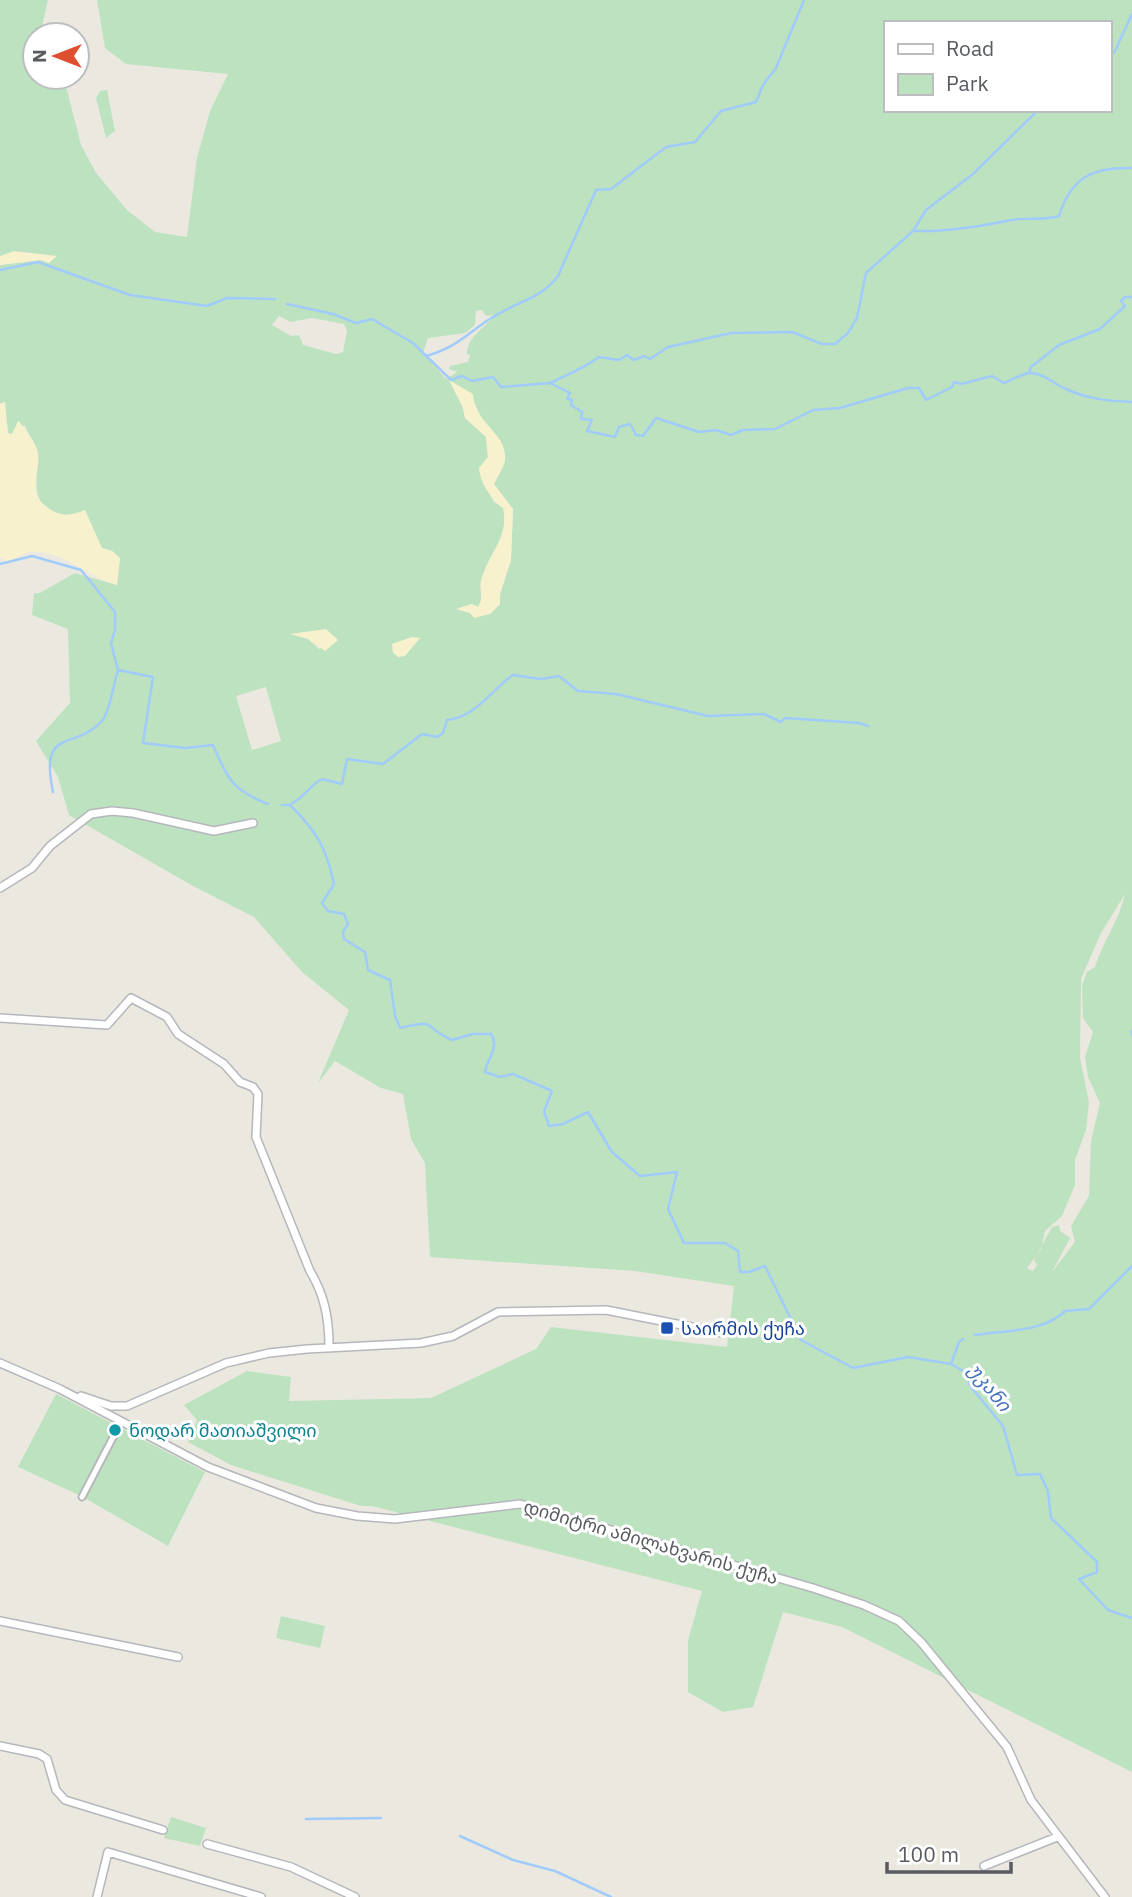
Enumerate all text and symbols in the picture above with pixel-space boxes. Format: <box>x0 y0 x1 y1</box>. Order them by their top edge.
north arrow <box>21 21 91 91</box>
legend <box>884 21 1111 112</box>
text: Road <box>946 34 994 62</box>
text: N <box>27 49 51 63</box>
text: Park <box>946 69 989 97</box>
place label: საირმის ქუჩა <box>681 1317 805 1340</box>
marker: საირმის ქუჩა <box>659 1320 675 1336</box>
water label: უკანი <box>963 1358 1017 1417</box>
place label: ნოდარ მათიაშვილი <box>129 1419 317 1442</box>
marker: ნოდარ მათიაშვილი <box>107 1422 123 1438</box>
street label: დიმიტრი ამილახვარის ქუჩა <box>521 1495 781 1589</box>
scale bar <box>887 1830 1011 1874</box>
text: 100 m <box>898 1840 959 1868</box>

